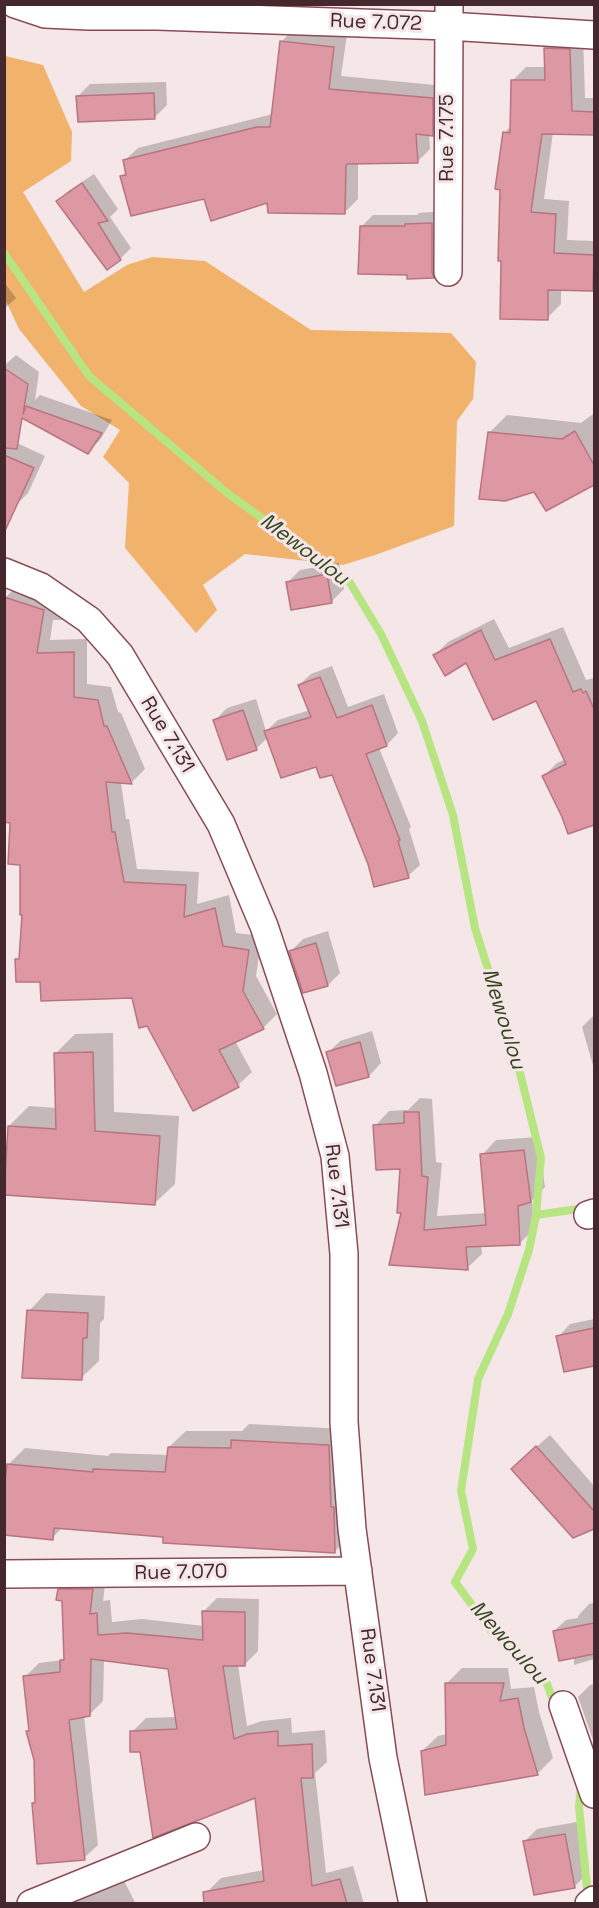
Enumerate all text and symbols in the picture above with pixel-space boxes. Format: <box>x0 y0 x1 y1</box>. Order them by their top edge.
street label: Rue 7.072 <box>330 9 422 37</box>
street label: Rue 7.175 <box>436 94 460 182</box>
water label: Mewoulou <box>255 509 353 591</box>
street label: Rue 7.131 <box>135 693 199 777</box>
water label: Mewoulou <box>476 966 530 1072</box>
street label: Rue 7.131 <box>319 1143 353 1229</box>
street label: Rue 7.070 <box>134 1560 228 1586</box>
water label: Mewoulou <box>464 1596 552 1690</box>
street label: Rue 7.131 <box>354 1626 390 1714</box>

